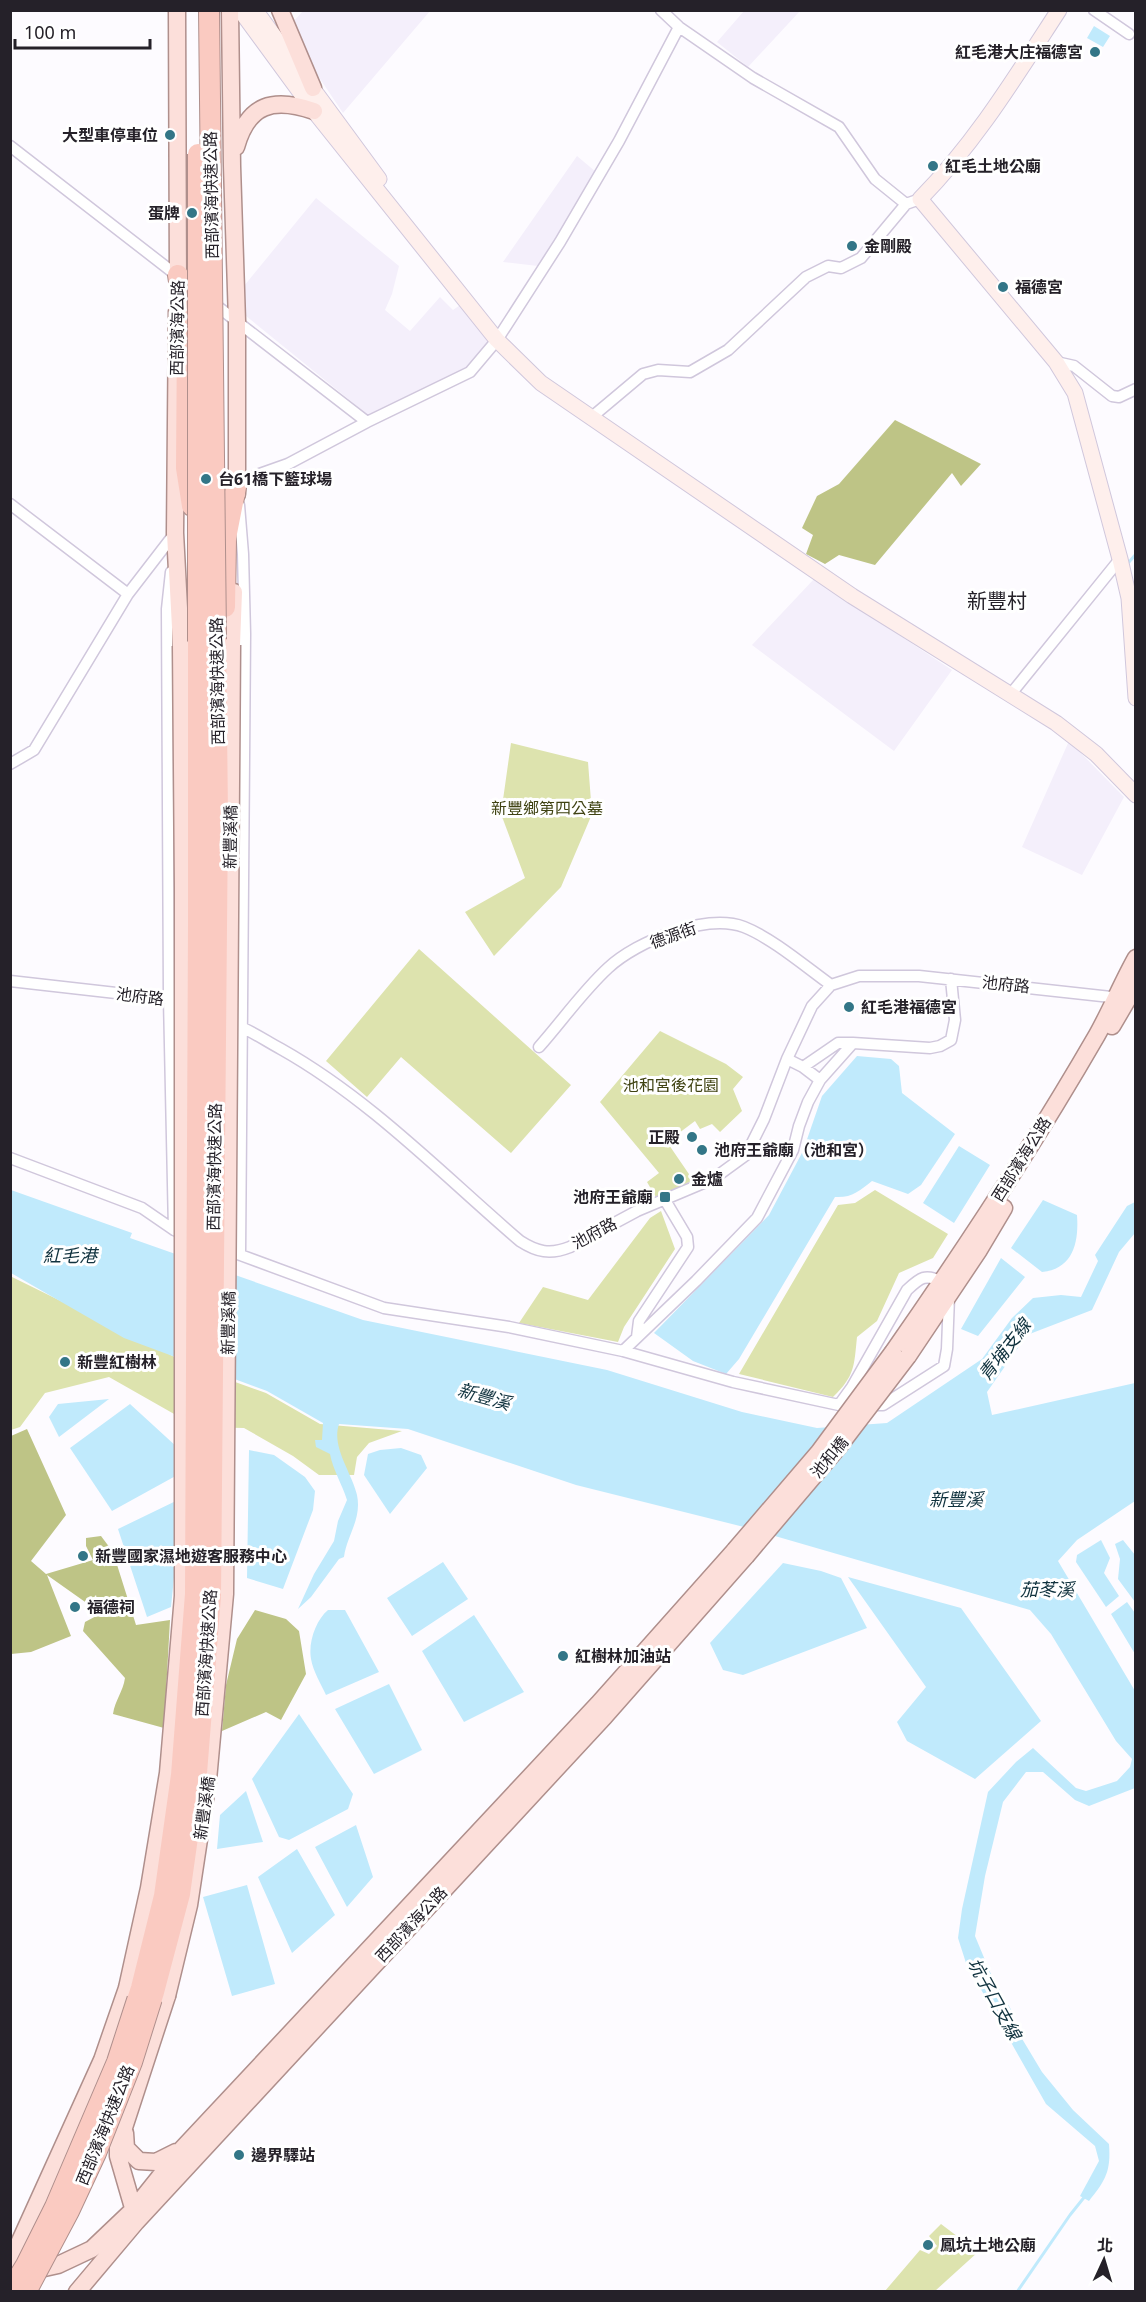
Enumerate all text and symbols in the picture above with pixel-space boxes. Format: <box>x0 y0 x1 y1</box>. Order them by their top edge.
scale bar <box>15 12 150 50</box>
text: 100 m <box>24 20 76 44</box>
place label: 紅毛港大庄福德宮 <box>955 41 1083 63</box>
marker: 紅毛港大庄福德宮 <box>1088 45 1102 59</box>
place label: 大型車停車位 <box>62 124 158 146</box>
marker: 大型車停車位 <box>163 128 177 142</box>
street label: 西部濱海快速公路 <box>199 131 223 259</box>
place label: 紅毛土地公廟 <box>945 155 1041 177</box>
marker: 紅毛土地公廟 <box>926 159 940 173</box>
place label: 蛋牌 <box>148 202 180 224</box>
marker: 蛋牌 <box>185 206 199 220</box>
place label: 金剛殿 <box>864 235 912 257</box>
marker: 金剛殿 <box>845 239 859 253</box>
place label: 福德宮 <box>1015 276 1063 298</box>
street label: 西部濱海公路 <box>165 280 189 376</box>
marker: 福德宮 <box>996 280 1010 294</box>
place label: 台61橋下籃球場 <box>218 468 332 490</box>
marker: 台61橋下籃球場 <box>199 472 213 486</box>
district label: 新豐村 <box>967 587 1027 614</box>
street label: 西部濱海快速公路 <box>205 617 229 745</box>
park label: 新豐鄉第四公墓 <box>491 797 603 819</box>
street label: 新豐溪橋 <box>218 805 242 869</box>
street label: 德源街 <box>647 916 699 954</box>
street label: 池府路 <box>981 971 1031 997</box>
street label: 池府路 <box>115 982 165 1010</box>
place label: 紅毛港福德宮 <box>861 996 957 1018</box>
marker: 紅毛港福德宮 <box>842 1000 856 1014</box>
park label: 池和宮後花園 <box>623 1074 719 1096</box>
street label: 西部濱海快速公路 <box>202 1103 226 1231</box>
street label: 西部濱海公路 <box>986 1112 1056 1206</box>
place label: 正殿 <box>648 1126 680 1148</box>
marker: 正殿 <box>685 1130 699 1144</box>
place label: 池府王爺廟（池和宮） <box>714 1139 874 1161</box>
marker: 池府王爺廟（池和宮） <box>695 1143 709 1157</box>
place label: 金爐 <box>691 1168 723 1190</box>
marker: 金爐 <box>672 1172 686 1186</box>
place label: 池府王爺廟 <box>573 1186 653 1208</box>
marker: 池府王爺廟 <box>658 1190 672 1204</box>
street label: 池府路 <box>568 1212 620 1254</box>
water label: 紅毛港 <box>43 1243 100 1267</box>
street label: 新豐溪橋 <box>216 1291 240 1355</box>
water label: 青埔支線 <box>973 1312 1037 1385</box>
place label: 新豐紅樹林 <box>77 1351 157 1373</box>
marker: 新豐紅樹林 <box>58 1355 72 1369</box>
water label: 新豐溪 <box>455 1377 516 1416</box>
street label: 池和橋 <box>805 1432 853 1482</box>
water label: 新豐溪 <box>929 1487 986 1511</box>
place label: 新豐國家濕地遊客服務中心 <box>95 1545 287 1567</box>
marker: 新豐國家濕地遊客服務中心 <box>76 1549 90 1563</box>
water label: 茄苳溪 <box>1020 1577 1077 1601</box>
street label: 西部濱海快速公路 <box>191 1588 221 1718</box>
place label: 福德祠 <box>87 1596 135 1618</box>
marker: 福德祠 <box>68 1600 82 1614</box>
place label: 紅樹林加油站 <box>575 1645 671 1667</box>
marker: 紅樹林加油站 <box>556 1649 570 1663</box>
street label: 新豐溪橋 <box>189 1775 219 1841</box>
street label: 西部濱海公路 <box>370 1881 452 1967</box>
water label: 坑子口支線 <box>963 1953 1028 2045</box>
street label: 西部濱海快速公路 <box>71 2062 139 2188</box>
place label: 邊界驛站 <box>251 2144 315 2166</box>
marker: 邊界驛站 <box>232 2148 246 2162</box>
north arrow <box>1074 2230 1134 2290</box>
place label: 鳳坑土地公廟 <box>940 2234 1036 2256</box>
text: 北 <box>1096 2234 1114 2257</box>
marker: 鳳坑土地公廟 <box>921 2238 935 2252</box>

